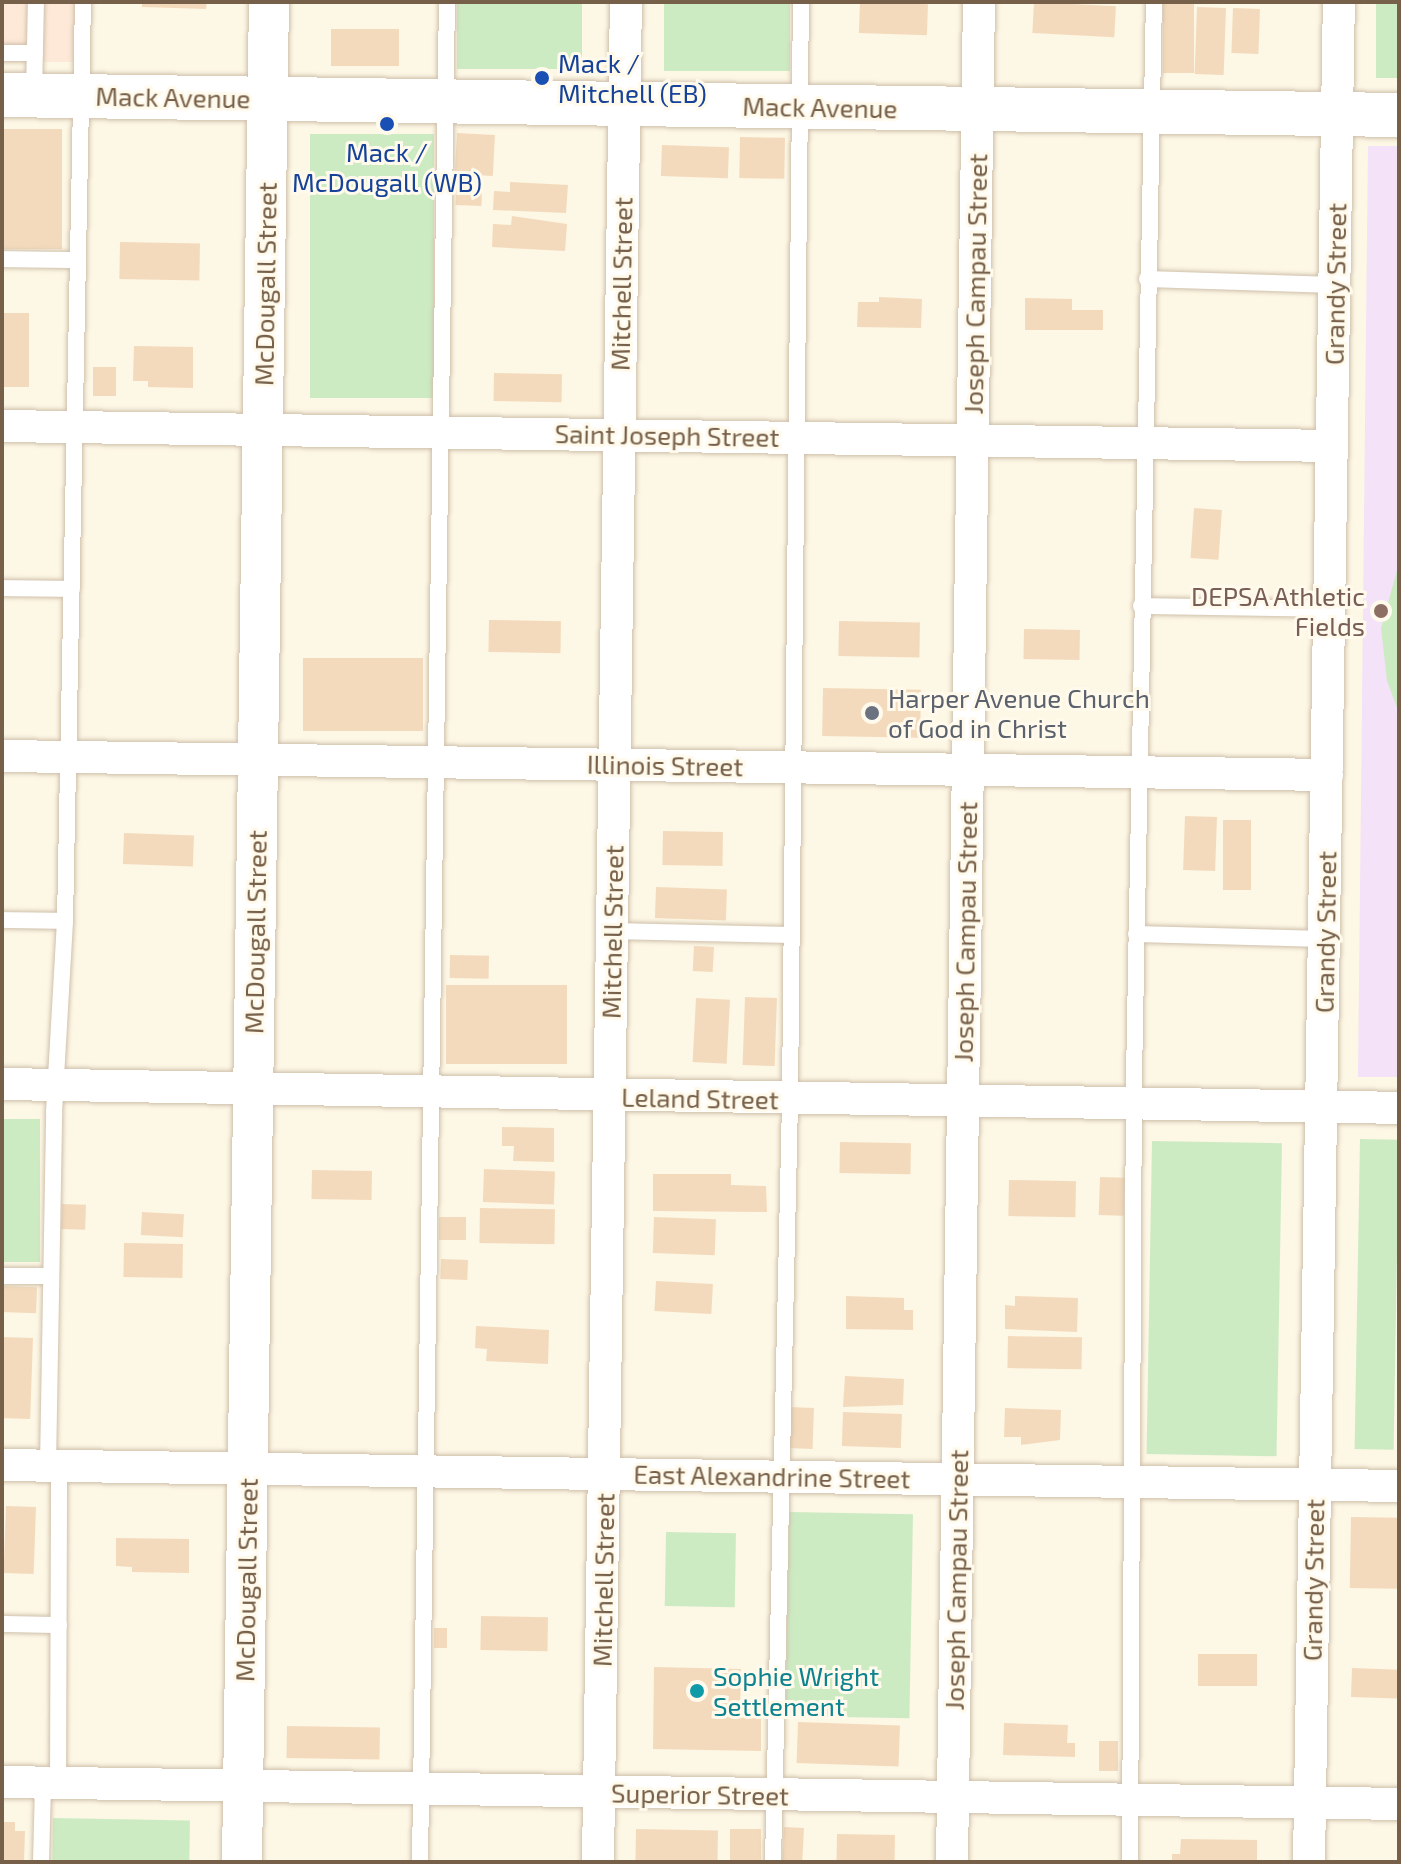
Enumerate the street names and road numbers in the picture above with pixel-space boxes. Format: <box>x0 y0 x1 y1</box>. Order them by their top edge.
street label: Mack Avenue <box>95 80 251 114</box>
street label: Mack Avenue <box>742 90 898 124</box>
street label: Joseph Campau Street <box>957 153 993 415</box>
street label: McDougall Street <box>248 181 282 387</box>
street label: Mitchell Street <box>604 197 638 371</box>
street label: Grandy Street <box>1318 202 1352 366</box>
street label: Saint Joseph Street <box>554 417 780 453</box>
street label: Illinois Street <box>587 748 743 782</box>
street label: Joseph Campau Street <box>947 801 983 1063</box>
street label: McDougall Street <box>238 829 272 1035</box>
street label: Mitchell Street <box>595 845 629 1019</box>
street label: Grandy Street <box>1308 850 1342 1014</box>
street label: Leland Street <box>621 1081 779 1115</box>
street label: Joseph Campau Street <box>938 1449 974 1711</box>
street label: East Alexandrine Street <box>633 1458 911 1494</box>
street label: McDougall Street <box>229 1477 263 1683</box>
street label: Mitchell Street <box>586 1493 620 1667</box>
street label: Grandy Street <box>1296 1498 1330 1662</box>
street label: Superior Street <box>610 1777 790 1811</box>

